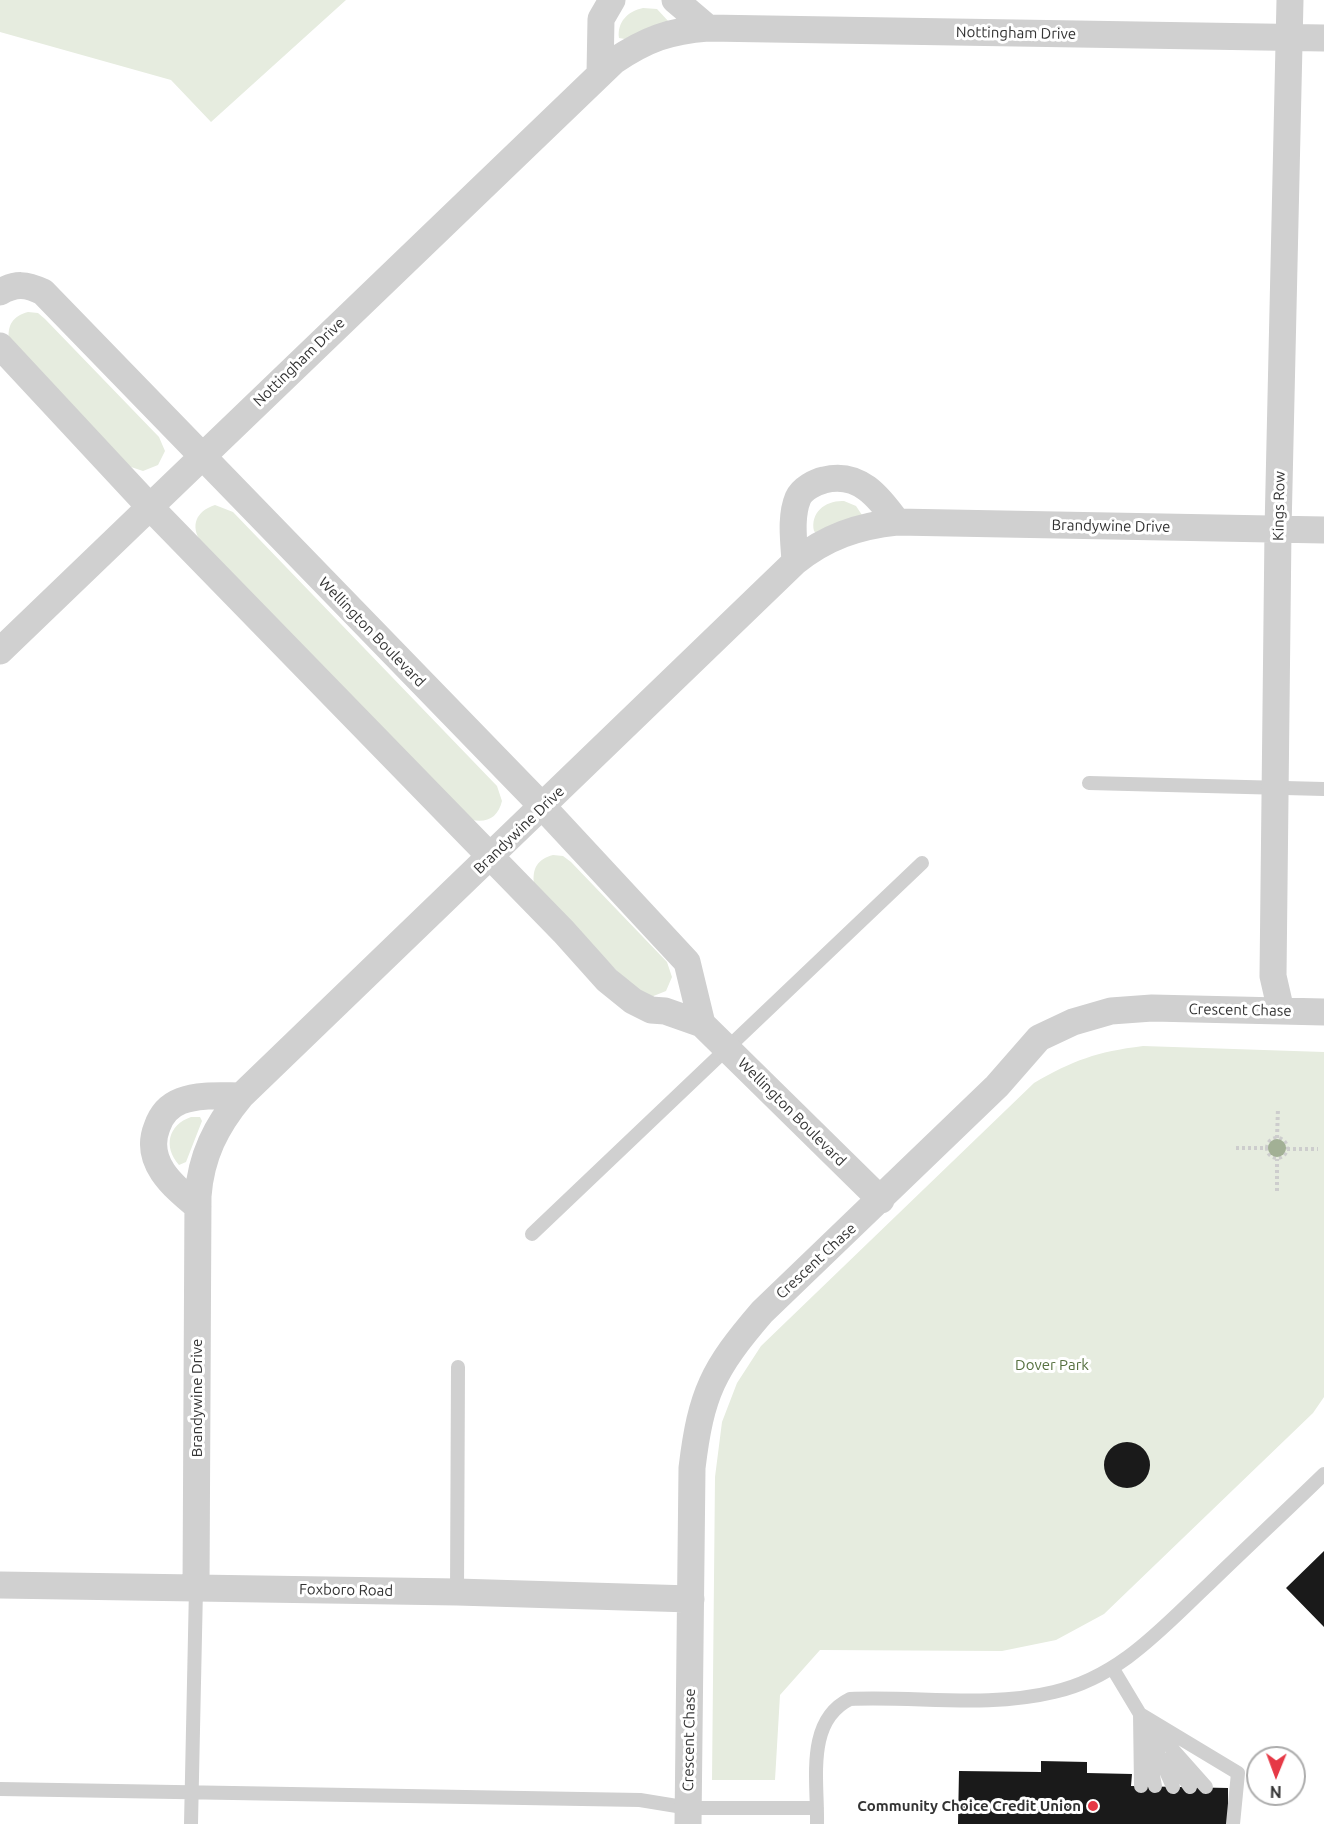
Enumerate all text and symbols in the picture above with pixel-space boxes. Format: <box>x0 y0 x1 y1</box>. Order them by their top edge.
street label: Nottingham Drive <box>956 23 1076 43</box>
street label: Nottingham Drive <box>250 314 348 410</box>
street label: Kings Row <box>1269 471 1289 541</box>
street label: Brandywine Drive <box>1051 516 1171 536</box>
street label: Wellington Boulevard <box>315 573 429 691</box>
street label: Brandywine Drive <box>470 782 568 878</box>
street label: Crescent Chase <box>1188 1000 1292 1020</box>
street label: Wellington Boulevard <box>734 1054 850 1170</box>
street label: Crescent Chase <box>772 1219 860 1303</box>
street label: Brandywine Drive <box>188 1339 206 1457</box>
park label: Dover Park <box>1015 1356 1089 1374</box>
street label: Foxboro Road <box>299 1580 393 1600</box>
street label: Crescent Chase <box>679 1688 699 1792</box>
north arrow <box>1246 1746 1306 1806</box>
text: N <box>1270 1783 1282 1801</box>
place label: Community Choice Credit Union <box>857 1797 1081 1815</box>
marker: Community Choice Credit Union <box>1086 1799 1100 1813</box>

